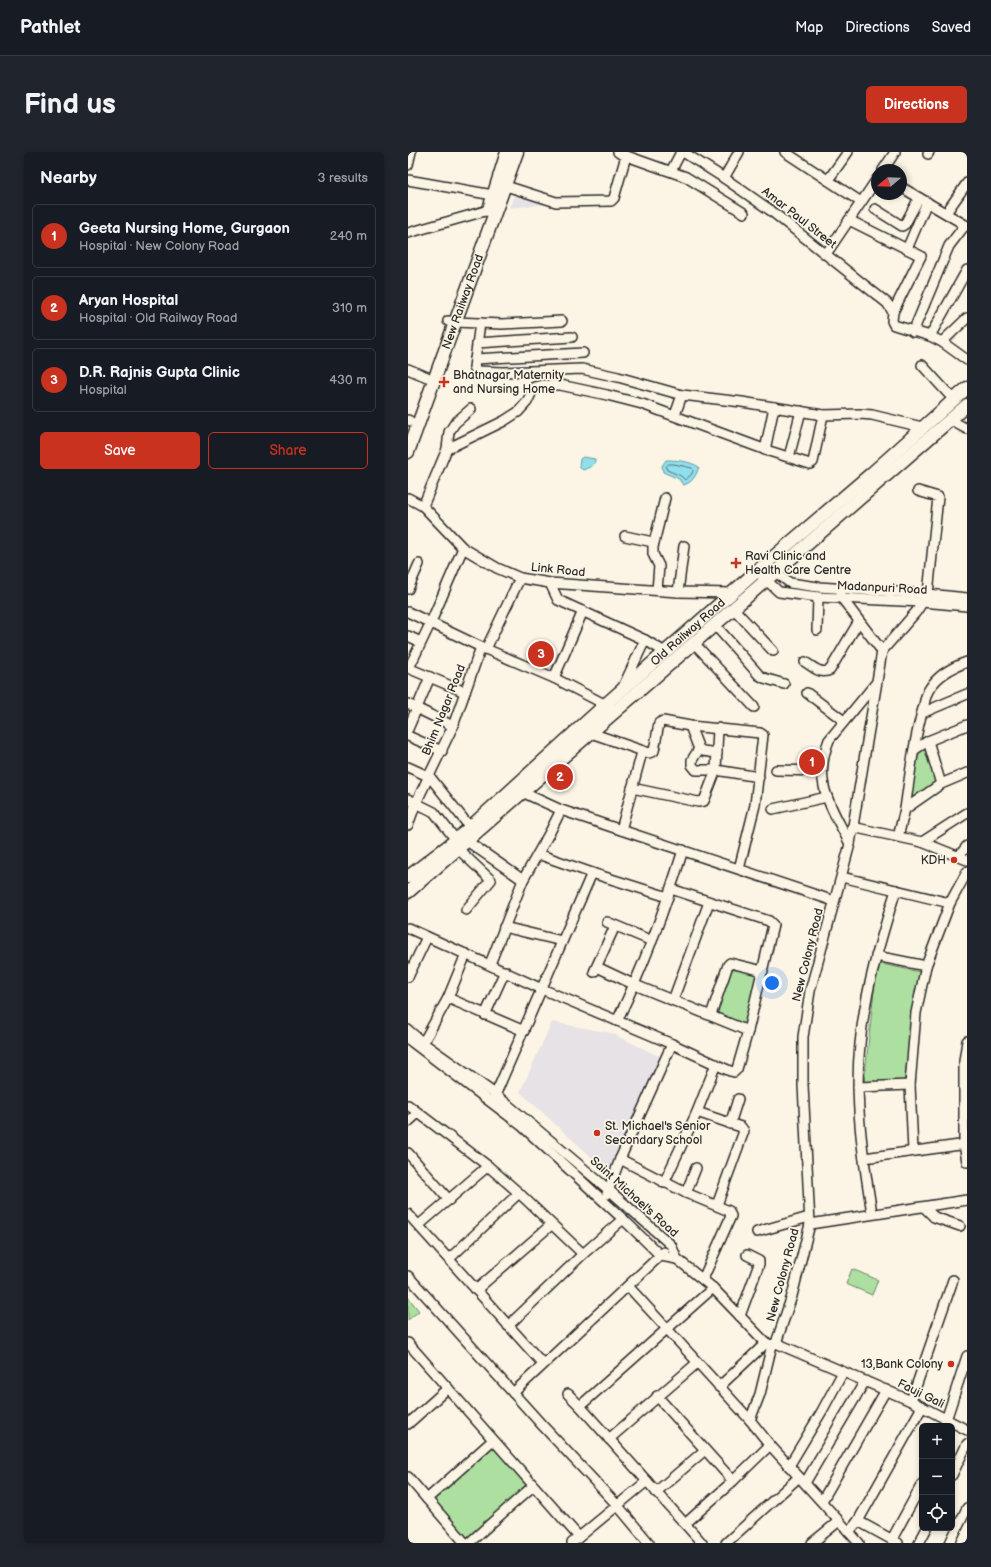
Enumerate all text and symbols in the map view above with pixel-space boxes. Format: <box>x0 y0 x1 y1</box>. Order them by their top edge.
text: Pathlet <box>20 16 81 39</box>
text: Map <box>795 19 823 36</box>
text: Directions <box>845 19 910 36</box>
text: Saved <box>932 19 971 36</box>
button: Directions <box>866 86 967 123</box>
text: Find us <box>24 88 116 121</box>
north arrow <box>871 164 907 200</box>
text: Nearby <box>40 168 97 188</box>
text: 3 results <box>317 170 368 186</box>
street label: Amar Paul Street <box>759 184 840 252</box>
text: Geeta Nursing Home, Gurgaon <box>79 219 290 238</box>
text: 1 <box>51 228 57 244</box>
text: 240 m <box>330 228 367 244</box>
text: Hospital · New Colony Road <box>79 238 239 254</box>
street label: New Railway Road <box>439 252 487 351</box>
text: Aryan Hospital <box>79 291 178 310</box>
text: 2 <box>50 300 58 316</box>
text: 310 m <box>332 300 367 316</box>
text: Hospital · Old Railway Road <box>79 310 237 326</box>
text: D.R. Rajnis Gupta Clinic <box>79 363 240 382</box>
place label: Bhatnagar Maternity and Nursing Home <box>453 368 564 397</box>
text: 3 <box>50 372 58 388</box>
text: 430 m <box>329 372 367 388</box>
marker: Bhatnagar Maternity and Nursing Home <box>438 376 450 388</box>
text: Hospital <box>79 382 127 398</box>
button: Save <box>40 432 200 469</box>
button: Share <box>208 432 368 469</box>
place label: Ravi Clinic and Health Care Centre <box>745 549 851 578</box>
marker: Ravi Clinic and Health Care Centre <box>730 557 742 569</box>
street label: Link Road <box>530 560 586 580</box>
street label: Madanpuri Road <box>836 578 928 598</box>
street label: Old Railway Road <box>647 595 728 669</box>
pin: 3 <box>528 639 554 669</box>
street label: Bhim Nagar Road <box>419 662 469 758</box>
pin: 1 <box>799 747 825 777</box>
pin: 2 <box>547 762 573 792</box>
place label: KDH <box>921 853 946 868</box>
marker: KDH <box>949 855 959 865</box>
street label: New Colony Road <box>789 907 827 1003</box>
your location <box>762 973 782 993</box>
place label: St. Michael's Senior Secondary School <box>605 1119 711 1148</box>
marker: St. Michael's Senior Secondary School <box>592 1128 602 1138</box>
street label: Saint Michael's Road <box>587 1153 681 1241</box>
street label: New Colony Road <box>763 1227 803 1323</box>
place label: 13,Bank Colony <box>861 1357 944 1372</box>
marker: 13,Bank Colony <box>946 1359 956 1369</box>
street label: Fauji Gali <box>895 1376 947 1412</box>
map controls <box>919 1423 955 1531</box>
button: + <box>919 1423 955 1459</box>
button: − <box>919 1459 955 1495</box>
button: locate <box>919 1495 955 1531</box>

